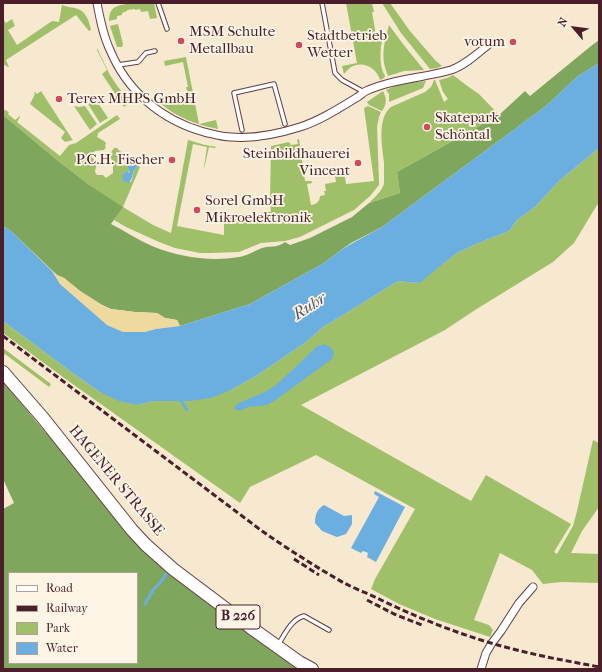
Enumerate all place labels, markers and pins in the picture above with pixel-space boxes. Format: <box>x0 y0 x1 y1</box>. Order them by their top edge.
place label: MSM Schulte Metallbau <box>189 23 275 58</box>
place label: Stadtbetrieb Wetter <box>307 27 387 62</box>
place label: votum <box>464 33 505 51</box>
marker: MSM Schulte Metallbau <box>176 36 186 46</box>
marker: votum <box>508 37 518 47</box>
marker: Stadtbetrieb Wetter <box>294 40 304 50</box>
place label: Terex MHPS GmbH <box>67 90 196 108</box>
marker: Terex MHPS GmbH <box>54 94 64 104</box>
place label: Skatepark Schöntal <box>435 109 499 144</box>
marker: Skatepark Schöntal <box>422 122 432 132</box>
place label: Steinbildhauerei Vincent <box>243 145 350 180</box>
place label: P.C.H. Fischer <box>76 151 164 169</box>
marker: P.C.H. Fischer <box>167 155 177 165</box>
marker: Steinbildhauerei Vincent <box>353 158 363 168</box>
place label: Sorel GmbH Mikroelektronik <box>205 192 311 227</box>
marker: Sorel GmbH Mikroelektronik <box>192 205 202 215</box>

